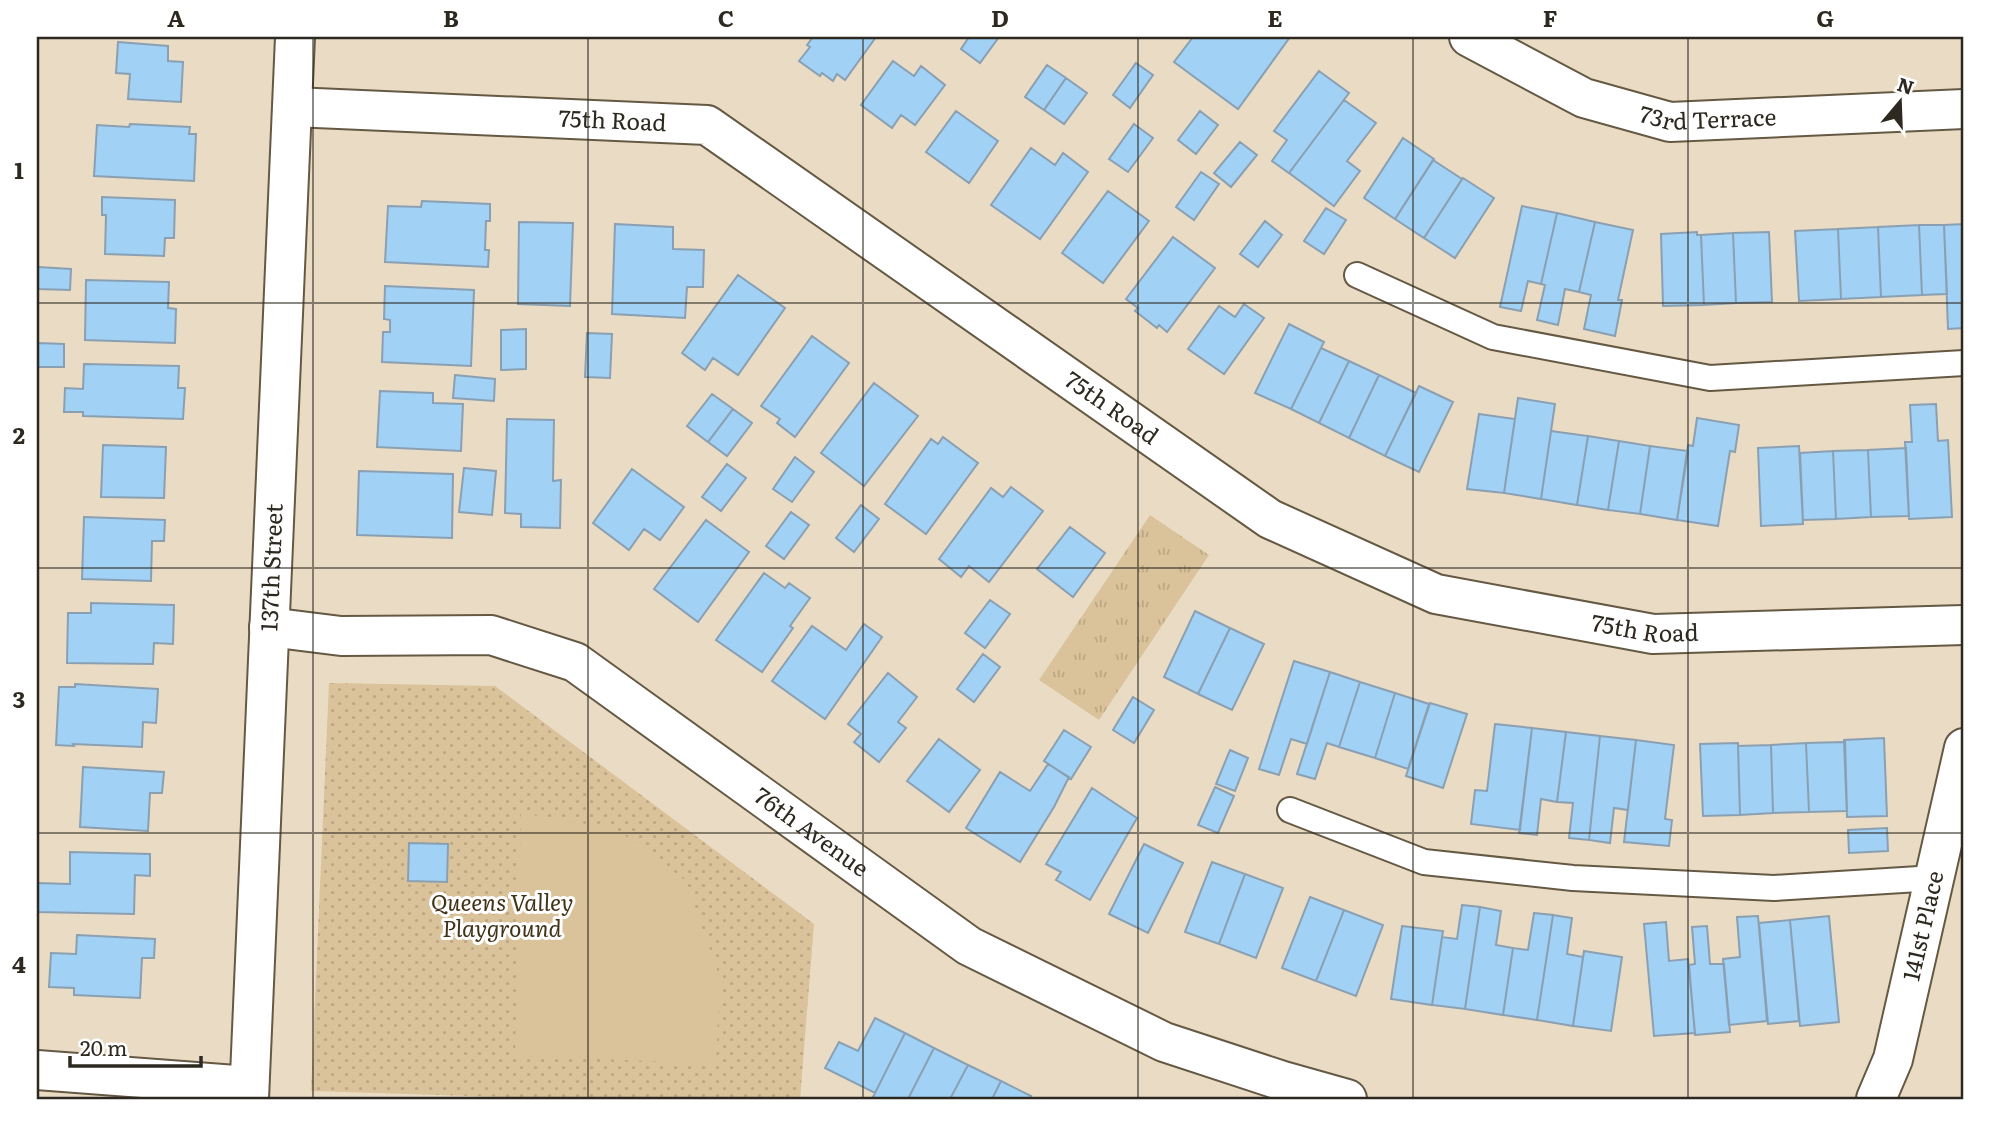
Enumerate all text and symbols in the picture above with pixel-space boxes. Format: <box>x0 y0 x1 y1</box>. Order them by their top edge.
text: A <box>167 0 185 34</box>
text: B <box>443 0 459 34</box>
text: C <box>718 0 734 34</box>
text: D <box>991 0 1009 34</box>
text: E <box>1267 0 1283 34</box>
text: F <box>1543 0 1558 34</box>
text: G <box>1816 0 1834 34</box>
north arrow <box>1864 66 1934 136</box>
text: N <box>1894 69 1918 101</box>
street label: 73rd Terrace <box>1636 95 1777 137</box>
street label: 75th Road <box>558 100 667 138</box>
text: 1 <box>14 152 24 186</box>
street label: 75th Road <box>1059 362 1166 451</box>
text: 2 <box>13 417 25 451</box>
street label: 137th Street <box>250 502 290 632</box>
street label: 75th Road <box>1589 604 1699 650</box>
text: 3 <box>13 681 25 715</box>
street label: 76th Avenue <box>748 778 877 884</box>
street label: 141st Place <box>1892 867 1950 984</box>
park label: Queens Valley Playground <box>431 884 573 944</box>
text: 4 <box>12 946 26 980</box>
scale bar <box>70 1024 201 1068</box>
text: 20 m <box>80 1031 127 1062</box>

